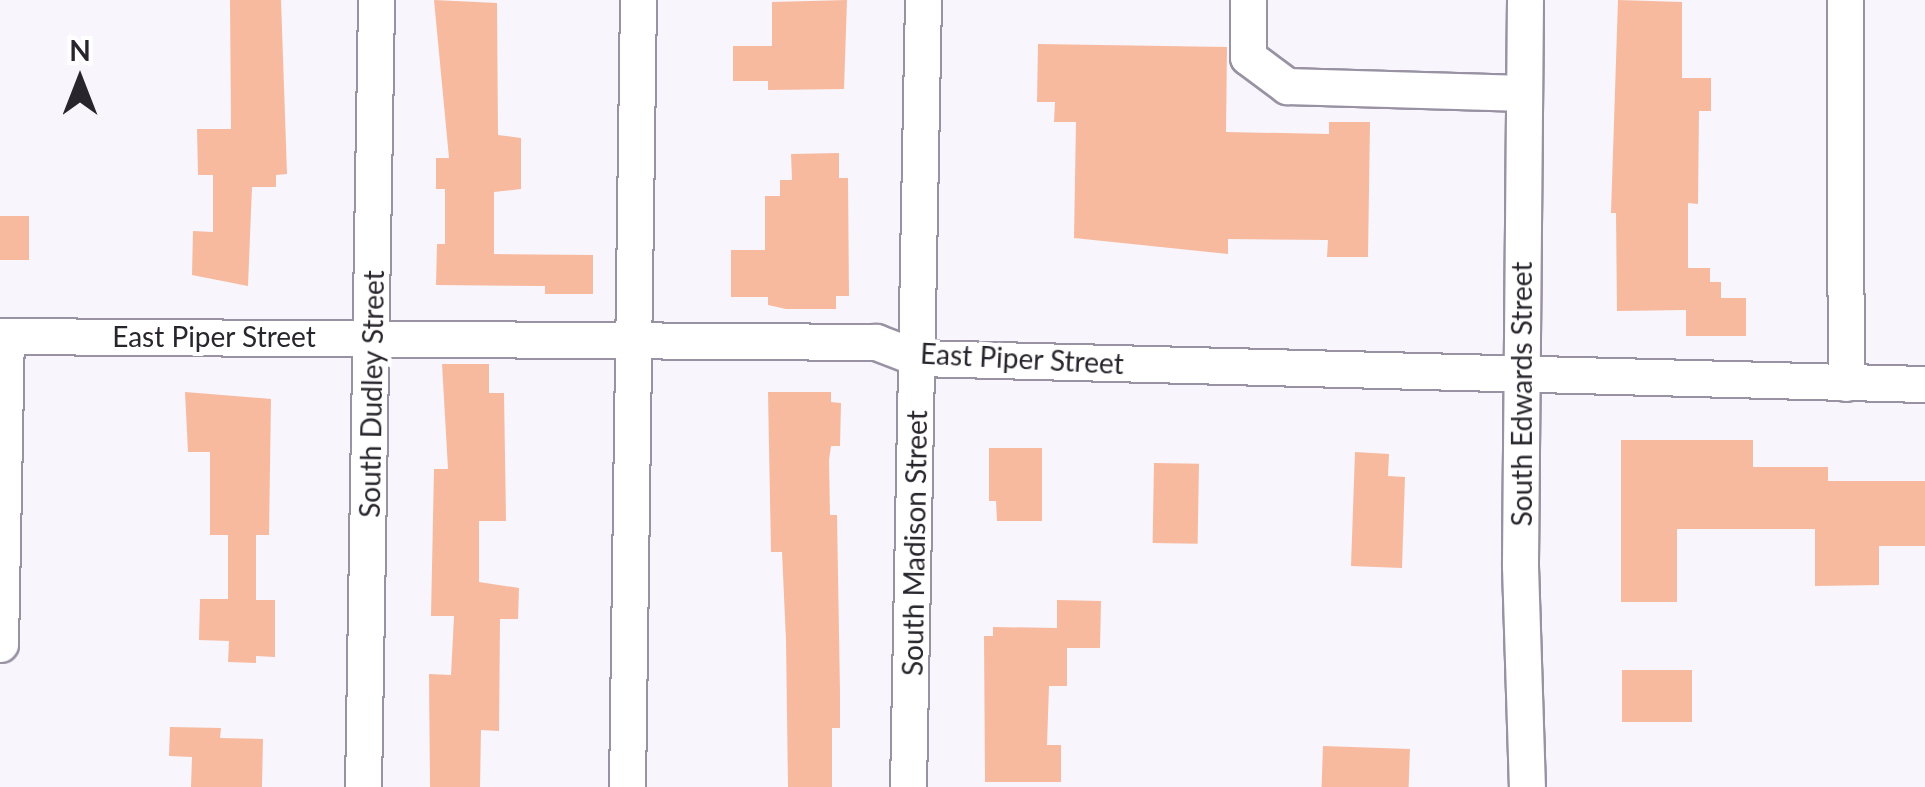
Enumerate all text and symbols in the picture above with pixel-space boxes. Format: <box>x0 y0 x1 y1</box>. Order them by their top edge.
north arrow <box>30 30 130 130</box>
text: N <box>69 33 91 67</box>
street label: South Edwards Street <box>1504 262 1538 526</box>
street label: South Dudley Street <box>352 270 390 518</box>
street label: East Piper Street <box>112 319 316 353</box>
street label: East Piper Street <box>919 336 1125 380</box>
street label: South Madison Street <box>895 410 933 676</box>

